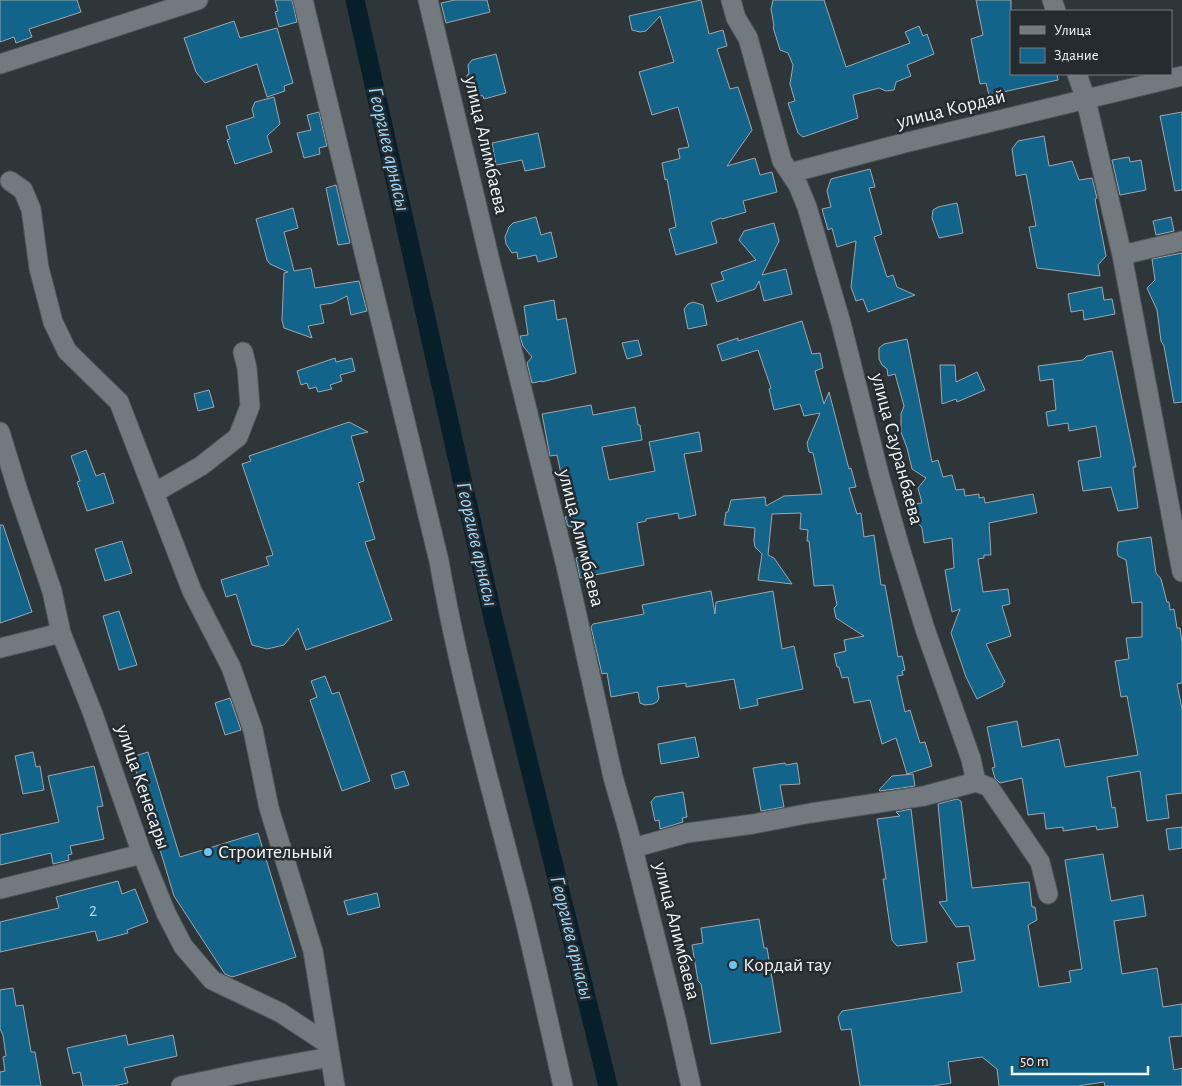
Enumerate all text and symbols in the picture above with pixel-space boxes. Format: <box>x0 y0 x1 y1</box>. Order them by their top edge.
legend <box>1010 10 1172 75</box>
text: Улица <box>1054 23 1091 38</box>
text: Здание <box>1054 48 1099 63</box>
street label: улица Алимбаева <box>460 73 512 216</box>
water label: Георгиев арнасы <box>364 85 414 213</box>
street label: улица Кордай <box>894 86 1007 132</box>
street label: улица Сауранбаева <box>867 370 927 527</box>
street label: улица Алимбаева <box>554 466 608 609</box>
water label: Георгиев арнасы <box>452 480 502 608</box>
street label: улица Кенесары <box>112 721 174 852</box>
place label: Строительный <box>218 842 333 862</box>
marker: Строительный <box>202 846 214 858</box>
street label: улица Алимбаева <box>650 859 704 1002</box>
water label: Георгиев арнасы <box>545 874 598 1002</box>
house number: 2 <box>89 902 97 920</box>
place label: Кордай тау <box>743 955 832 975</box>
marker: Кордай тау <box>727 959 739 971</box>
scale bar <box>1012 1044 1148 1076</box>
text: 50 m <box>1020 1054 1049 1069</box>

